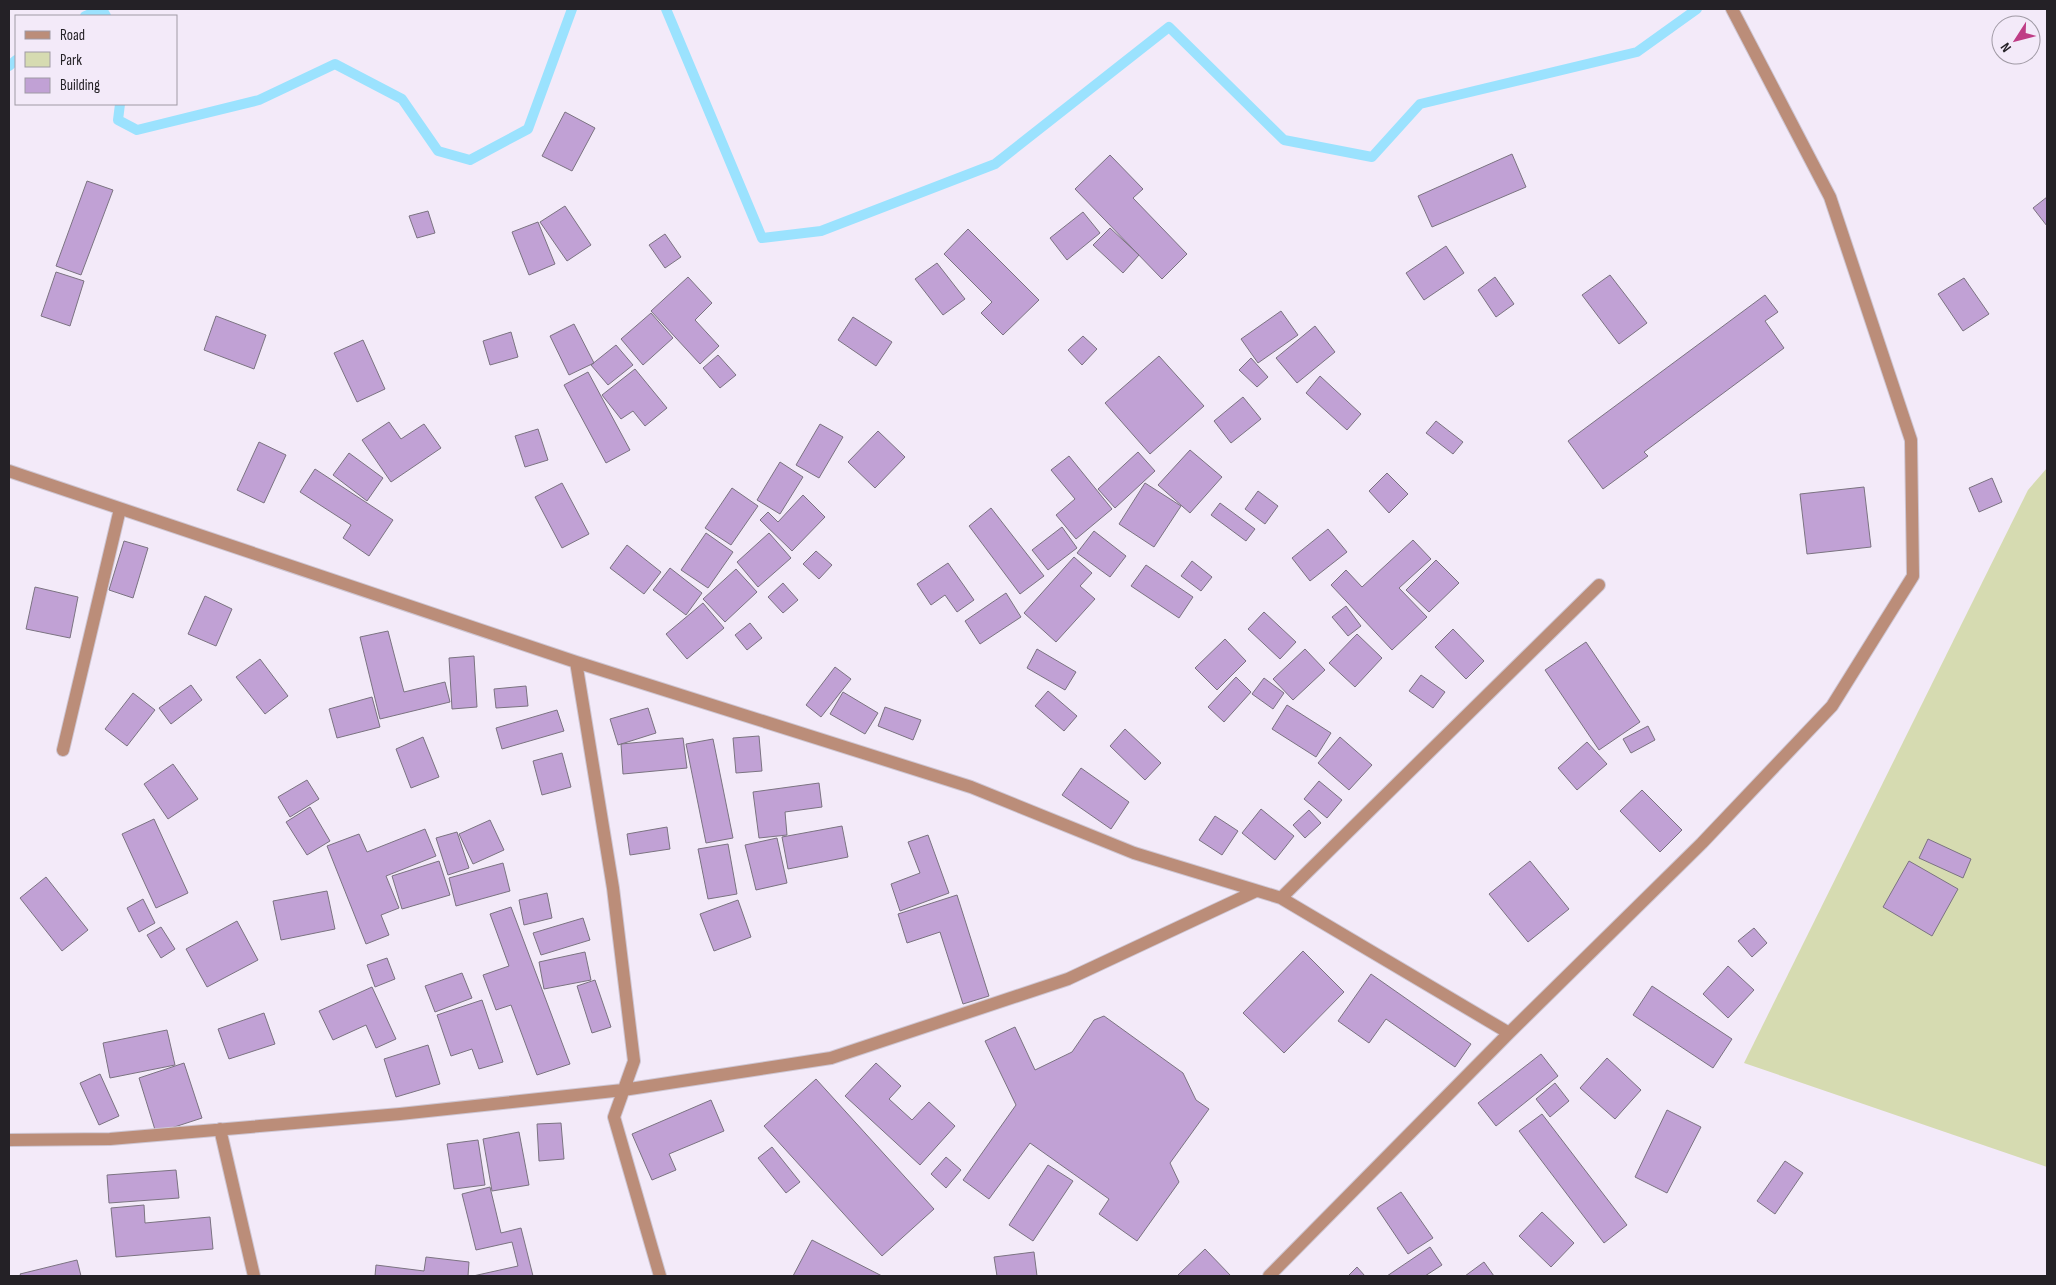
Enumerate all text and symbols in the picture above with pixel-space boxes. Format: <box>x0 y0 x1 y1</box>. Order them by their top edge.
legend <box>15 15 178 105</box>
north arrow <box>1991 15 2041 65</box>
text: Road <box>60 26 85 45</box>
text: N <box>1997 39 2015 55</box>
text: Park <box>60 51 82 70</box>
text: Building <box>60 76 100 95</box>

